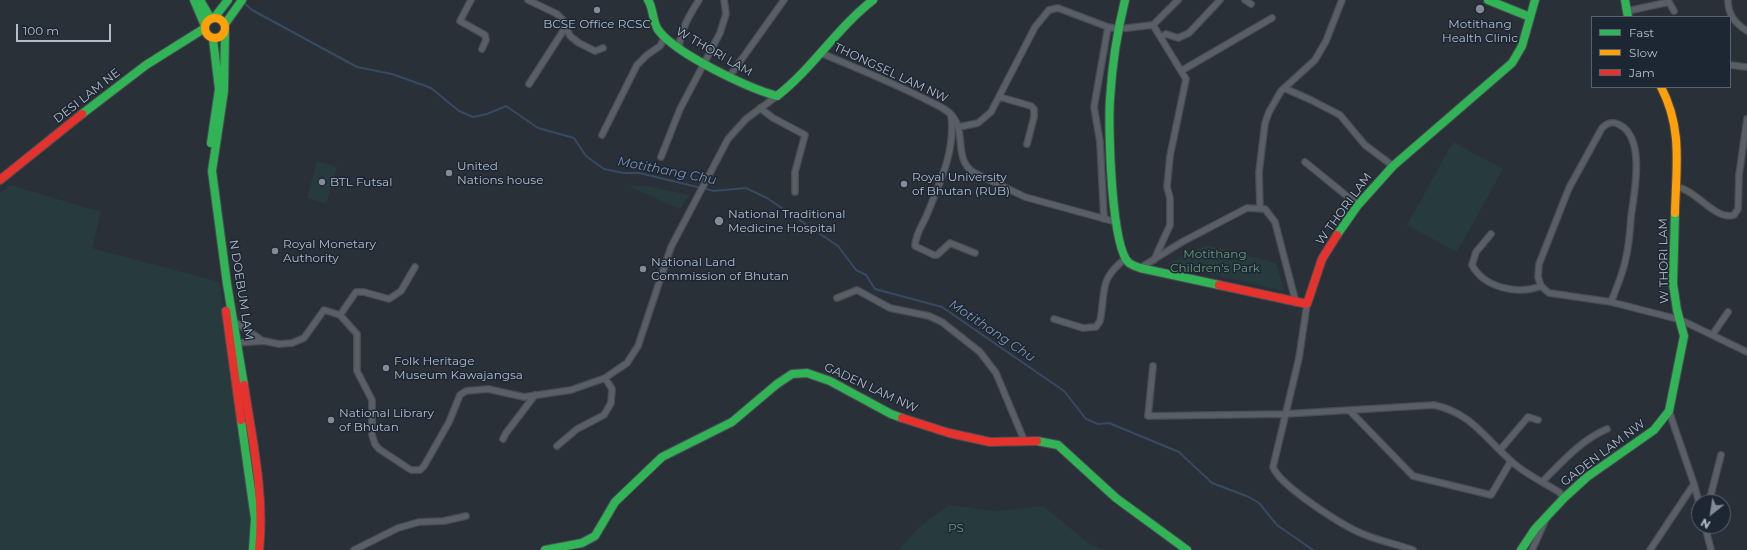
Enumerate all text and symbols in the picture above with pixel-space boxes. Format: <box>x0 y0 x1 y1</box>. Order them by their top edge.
marker: Motithang Health Clinic <box>1474 3 1486 15</box>
marker: BCSE Office RCSC <box>592 5 602 15</box>
scale bar <box>18 16 113 42</box>
legend <box>1591 16 1731 88</box>
place label: BCSE Office RCSC <box>543 17 651 31</box>
place label: Motithang Health Clinic <box>1442 17 1518 45</box>
text: 100 m <box>23 23 59 38</box>
street label: W THORI LAM <box>673 24 755 80</box>
text: Fast <box>1629 25 1654 40</box>
street label: THONGSEL LAM NW <box>832 40 950 106</box>
text: Slow <box>1629 45 1658 60</box>
text: Jam <box>1629 65 1655 80</box>
street label: DESI LAM NE <box>51 66 123 126</box>
water label: Motithang Chu <box>616 154 718 188</box>
place label: United Nations house <box>457 159 543 187</box>
marker: United Nations house <box>444 168 454 178</box>
place label: Royal University of Bhutan (RUB) <box>912 170 1010 198</box>
street label: W THORI LAM <box>1313 170 1375 248</box>
place label: BTL Futsal <box>330 175 392 189</box>
marker: BTL Futsal <box>317 177 327 187</box>
marker: Royal University of Bhutan (RUB) <box>899 179 909 189</box>
place label: National Traditional Medicine Hospital <box>728 207 845 235</box>
marker: National Traditional Medicine Hospital <box>713 215 725 227</box>
street label: W THORI LAM <box>1656 218 1672 304</box>
place label: Royal Monetary Authority <box>283 237 376 265</box>
street label: N DOEBUM LAM <box>226 239 256 341</box>
marker: Royal Monetary Authority <box>270 246 280 256</box>
park label: Motithang Children's Park <box>1170 247 1260 275</box>
place label: National Land Commission of Bhutan <box>651 255 789 283</box>
marker: National Land Commission of Bhutan <box>638 264 648 274</box>
water label: Motithang Chu <box>946 297 1038 365</box>
place label: Folk Heritage Museum Kawajangsa <box>394 354 523 382</box>
street label: GADEN LAM NW <box>822 360 920 416</box>
marker: Folk Heritage Museum Kawajangsa <box>381 363 391 373</box>
place label: National Library of Bhutan <box>339 406 434 434</box>
marker: National Library of Bhutan <box>326 415 336 425</box>
street label: GADEN LAM NW <box>1558 417 1648 489</box>
north arrow <box>1691 494 1731 534</box>
text: N <box>1698 515 1713 532</box>
park label: PS <box>948 521 964 535</box>

